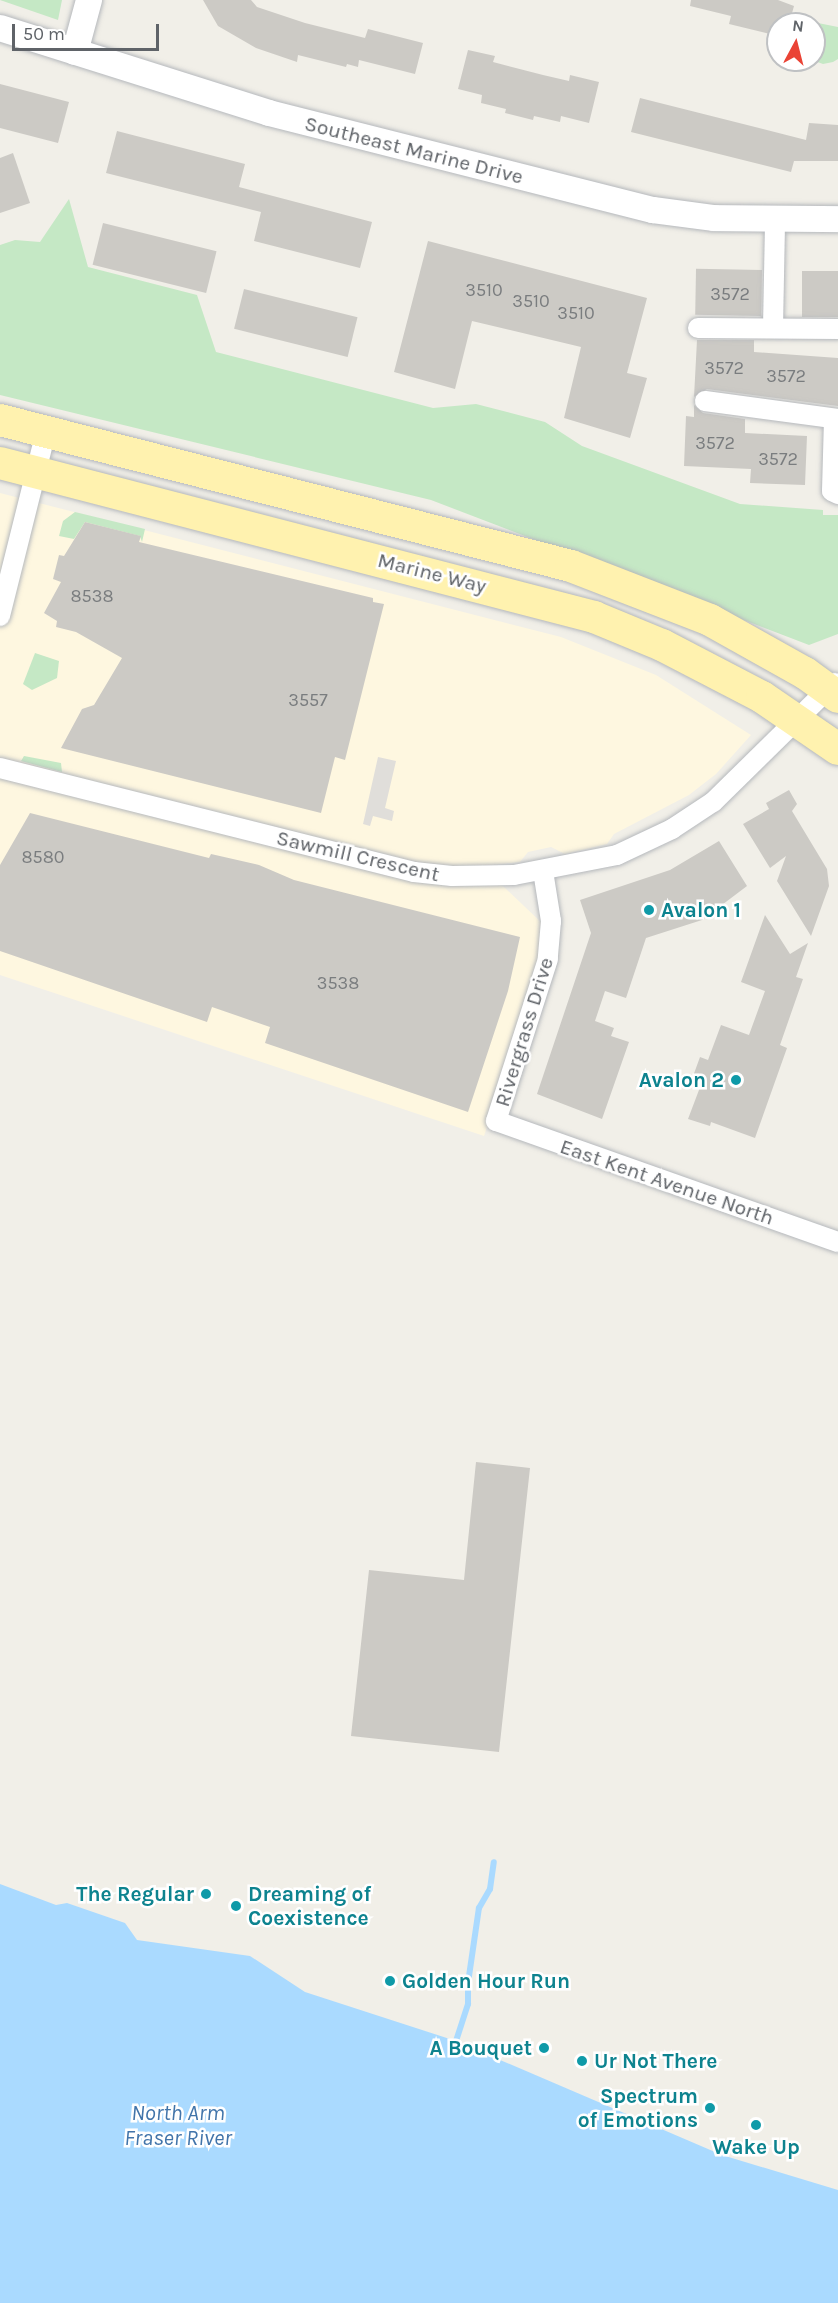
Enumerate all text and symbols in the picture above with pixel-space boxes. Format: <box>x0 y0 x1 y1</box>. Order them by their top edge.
scale bar <box>15 12 162 50</box>
north arrow <box>766 12 826 72</box>
text: N <box>791 15 805 36</box>
text: 50 m <box>23 23 65 45</box>
street label: Southeast Marine Drive <box>302 111 526 189</box>
house number: 3510 <box>465 279 503 301</box>
house number: 3572 <box>710 283 750 305</box>
house number: 3510 <box>512 290 550 312</box>
house number: 3510 <box>557 302 595 324</box>
house number: 3572 <box>704 357 744 379</box>
house number: 3572 <box>766 365 806 387</box>
house number: 3572 <box>695 432 735 454</box>
house number: 3572 <box>758 448 798 470</box>
street label: Marine Way <box>375 547 489 599</box>
house number: 8538 <box>71 585 113 607</box>
house number: 3557 <box>288 689 328 711</box>
street label: Sawmill Crescent <box>274 825 442 887</box>
house number: 8580 <box>22 846 64 868</box>
place label: Avalon 1 <box>661 897 741 923</box>
marker: Avalon 1 <box>642 903 656 917</box>
street label: Rivergrass Drive <box>489 954 559 1110</box>
house number: 3538 <box>317 972 359 994</box>
place label: Avalon 2 <box>639 1067 724 1093</box>
marker: Avalon 2 <box>729 1073 743 1087</box>
street label: East Kent Avenue North <box>557 1134 777 1230</box>
place label: The Regular <box>76 1881 194 1907</box>
place label: Dreaming of Coexistence <box>248 1881 371 1931</box>
marker: The Regular <box>199 1887 213 1901</box>
marker: Dreaming of Coexistence <box>229 1899 243 1913</box>
place label: Golden Hour Run <box>402 1968 570 1994</box>
marker: Golden Hour Run <box>383 1974 397 1988</box>
place label: A Bouquet <box>429 2035 532 2061</box>
marker: A Bouquet <box>537 2041 551 2055</box>
place label: Ur Not There <box>594 2048 717 2074</box>
marker: Ur Not There <box>575 2054 589 2068</box>
place label: Spectrum of Emotions <box>578 2083 698 2133</box>
water label: North Arm Fraser River <box>124 2100 232 2152</box>
marker: Spectrum of Emotions <box>703 2101 717 2115</box>
marker: Wake Up <box>749 2118 763 2132</box>
place label: Wake Up <box>712 2134 800 2160</box>

